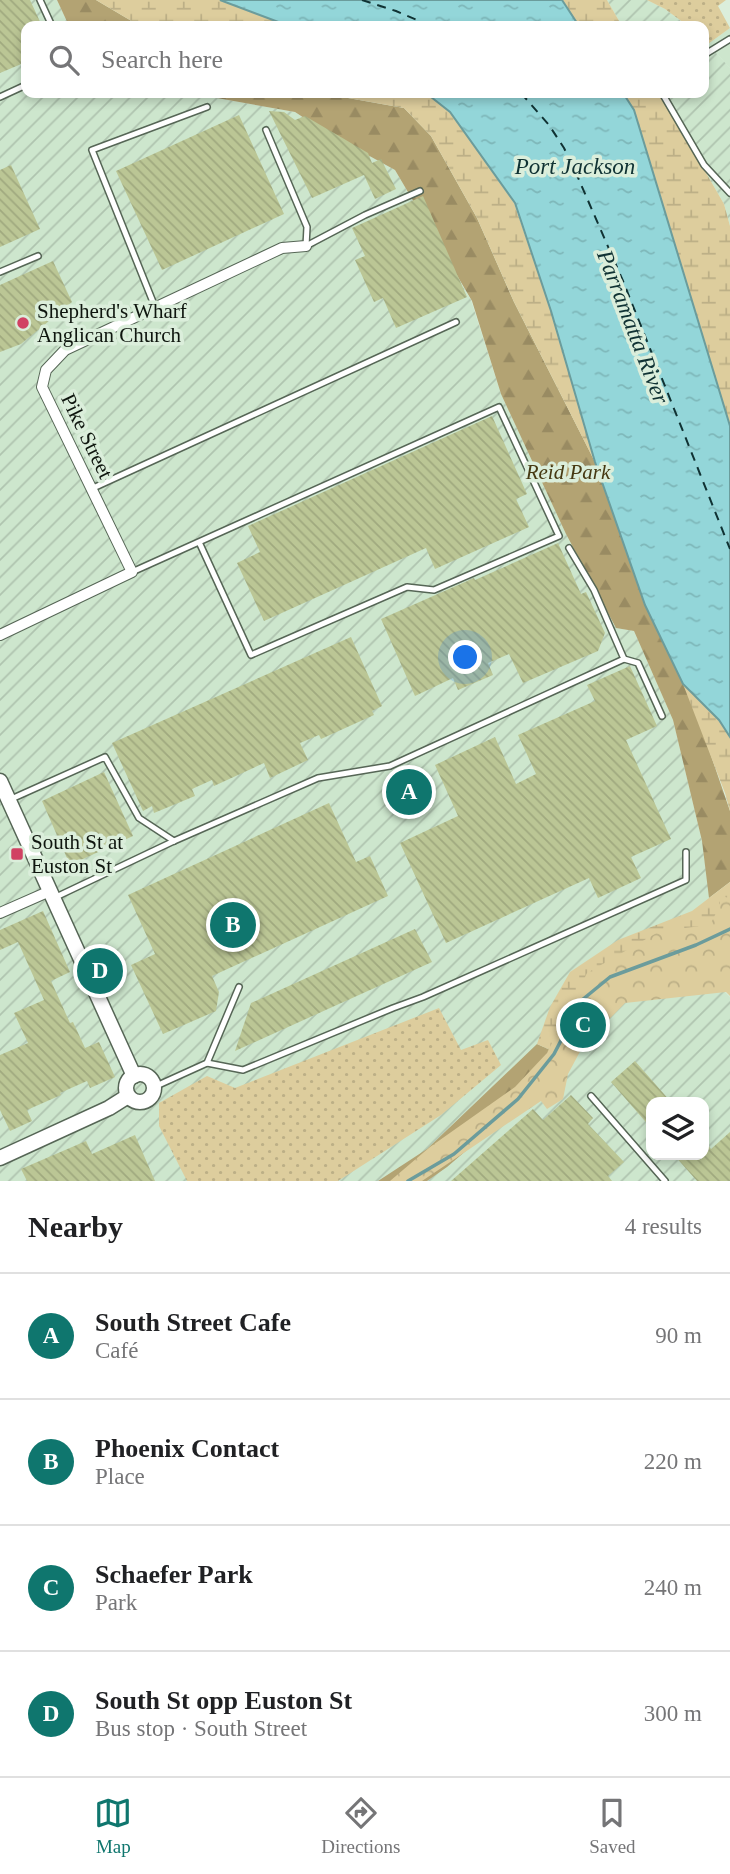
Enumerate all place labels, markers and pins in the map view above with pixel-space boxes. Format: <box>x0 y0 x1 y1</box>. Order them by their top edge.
place label: Shepherd's Wharf Anglican Church <box>37 299 187 347</box>
marker: Shepherd's Wharf Anglican Church <box>15 315 31 331</box>
pin: A <box>386 766 432 818</box>
place label: South St at Euston St <box>31 830 123 878</box>
marker: South St at Euston St <box>9 846 25 862</box>
pin: B <box>210 899 256 951</box>
pin: D <box>77 945 123 997</box>
pin: C <box>560 999 606 1051</box>

